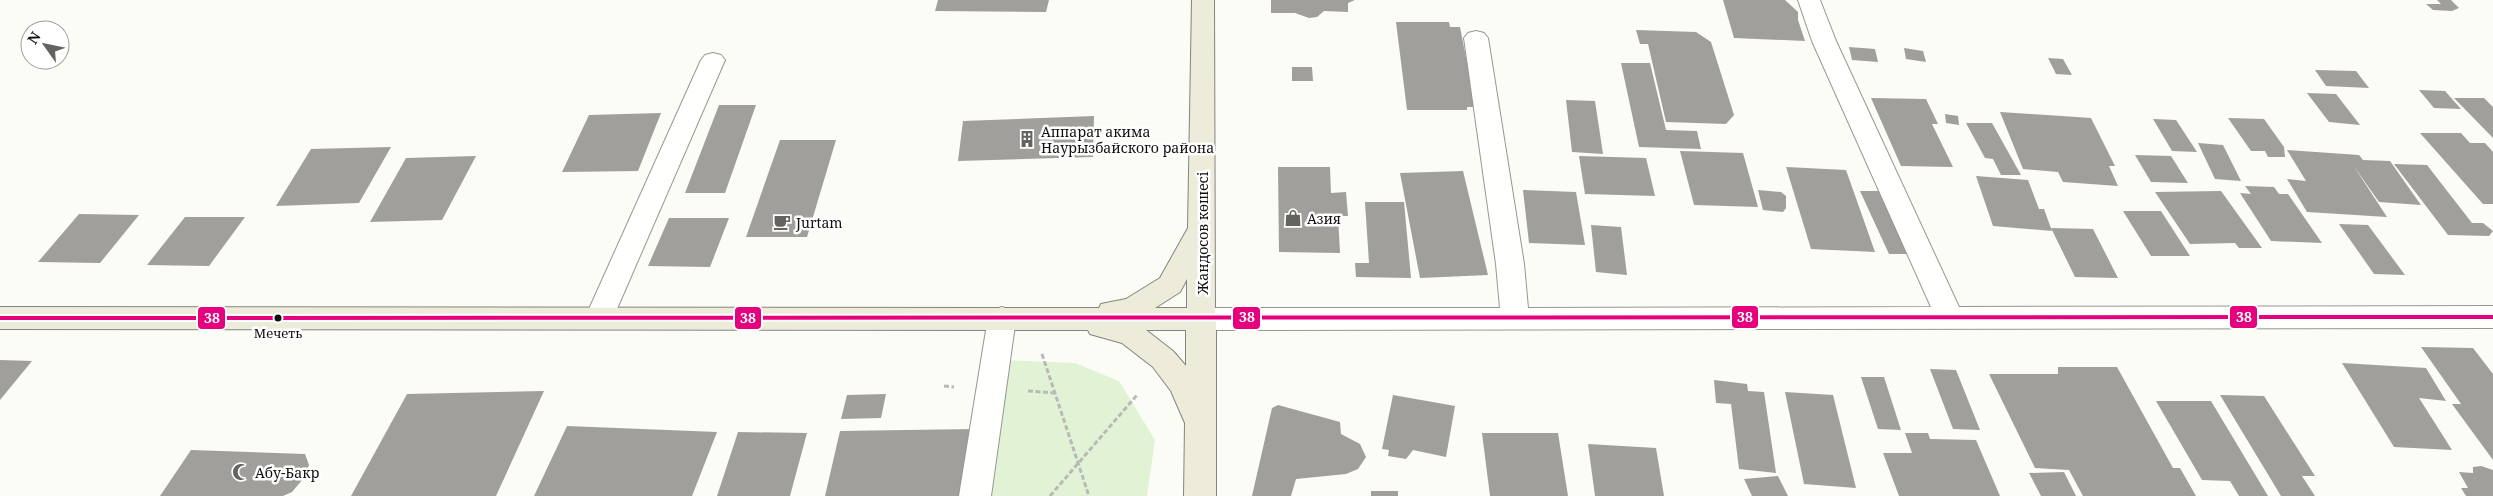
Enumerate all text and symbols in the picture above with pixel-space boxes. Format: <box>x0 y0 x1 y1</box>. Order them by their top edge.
north arrow <box>20 20 70 70</box>
text: N <box>23 28 45 47</box>
place label: Аппарат акима Наурызбайского района <box>1041 122 1214 157</box>
building icon: Аппарат акима Наурызбайского района <box>1017 129 1037 149</box>
street label: Жандосов көшесі <box>1193 171 1212 295</box>
shop icon: Азия <box>1283 208 1303 228</box>
place label: Азия <box>1307 209 1341 228</box>
cafe icon: Jurtam <box>772 212 792 232</box>
place label: Jurtam <box>795 213 843 232</box>
line badge: 38 <box>1731 305 1759 329</box>
line badge: 38 <box>2229 305 2258 329</box>
line badge: 38 <box>197 306 226 330</box>
line badge: 38 <box>734 306 762 330</box>
line badge: 38 <box>1232 306 1261 330</box>
text: 38 <box>1239 307 1255 326</box>
text: 38 <box>1737 307 1753 326</box>
text: 38 <box>2236 307 2252 326</box>
text: 38 <box>204 308 220 327</box>
text: 38 <box>740 308 756 327</box>
marker: Мечеть <box>273 313 283 323</box>
place label: Мечеть <box>254 324 302 342</box>
mosque icon: Абу-Бакр <box>231 462 251 482</box>
place label: Абу-Бакр <box>255 463 319 482</box>

